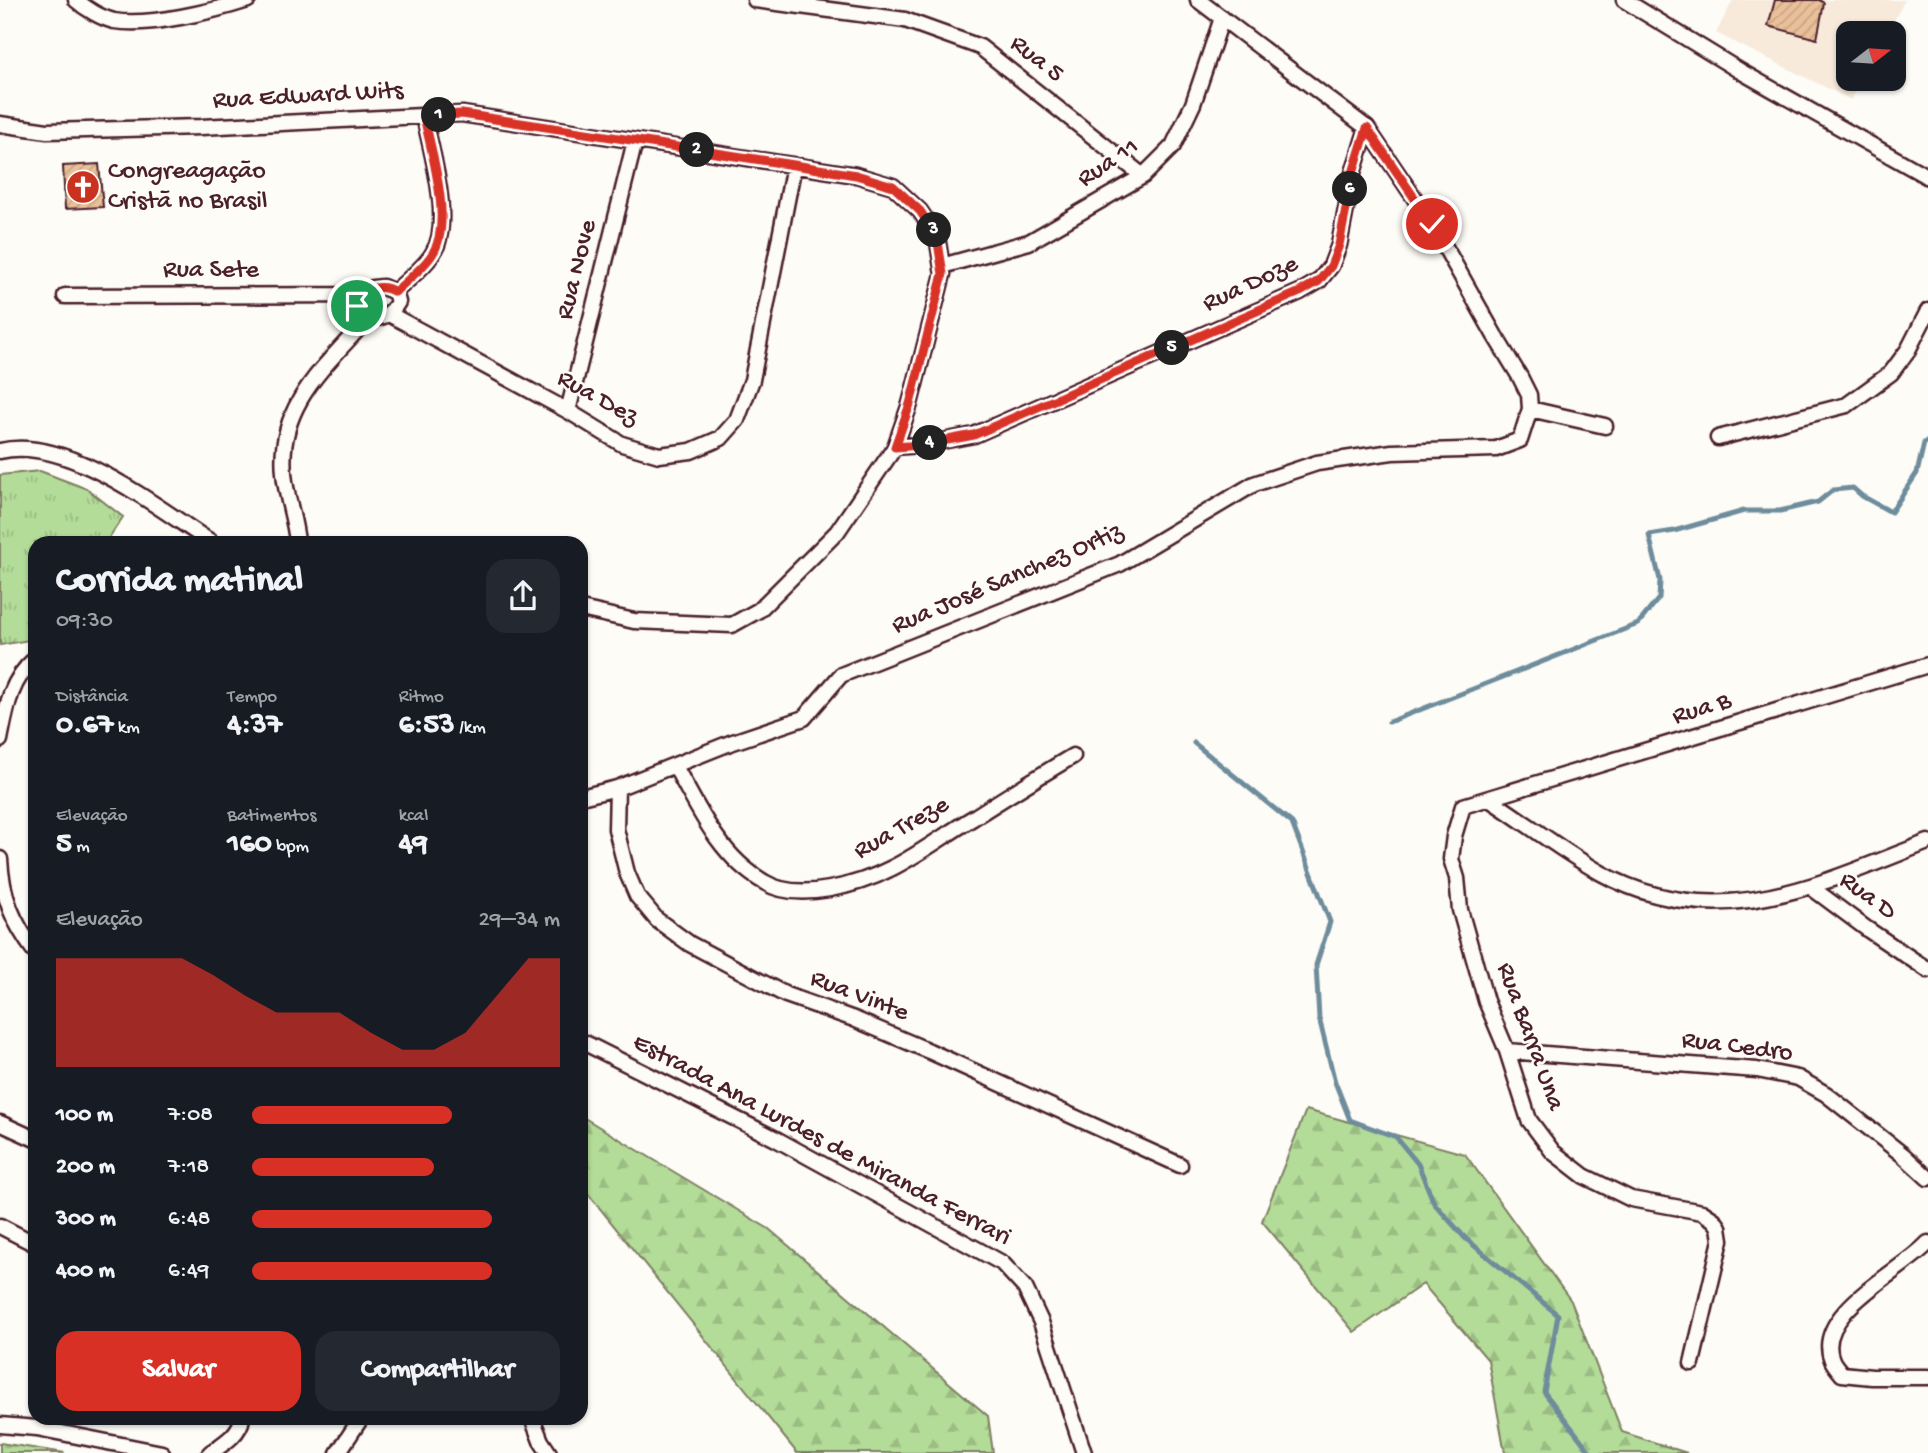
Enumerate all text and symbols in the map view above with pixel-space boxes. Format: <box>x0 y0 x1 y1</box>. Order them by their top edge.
north arrow <box>1836 21 1906 91</box>
map controls <box>1836 21 1906 91</box>
street label: Rua 5 <box>1003 29 1069 91</box>
street label: Rua Edward Wits <box>212 76 406 117</box>
pin: 1 <box>422 97 457 132</box>
text: 1 <box>435 103 442 126</box>
pin: 2 <box>680 132 714 168</box>
street label: Rua 11 <box>1072 132 1146 196</box>
text: 2 <box>692 138 701 161</box>
place label: Congreagação Cristã no Brasil <box>108 157 268 218</box>
church icon: Congreagação Cristã no Brasil <box>64 168 102 206</box>
pin: 6 <box>1332 172 1368 206</box>
text: 6 <box>1345 177 1354 200</box>
pin <box>1402 194 1462 254</box>
icon: check <box>1413 205 1451 243</box>
pin: 3 <box>916 212 951 247</box>
street label: Rua Nove <box>551 216 605 323</box>
text: 3 <box>929 218 938 241</box>
street label: Rua Doze <box>1198 249 1304 321</box>
street label: Rua Sete <box>163 256 260 287</box>
pin <box>327 276 387 336</box>
icon: arrive <box>338 287 376 325</box>
pin: 5 <box>1154 330 1190 366</box>
text: 5 <box>1167 336 1177 359</box>
street label: Rua Dez <box>551 364 644 435</box>
pin: 4 <box>912 426 948 460</box>
text: 4 <box>925 431 934 454</box>
street label: Rua José Sanchez Ortiz <box>888 517 1130 643</box>
button: share <box>486 559 560 633</box>
text: Corrida matinal <box>56 560 303 604</box>
text: 09:30 <box>56 608 113 635</box>
text: Distância <box>56 686 128 709</box>
text: Tempo <box>227 686 277 709</box>
text: Ritmo <box>399 686 444 709</box>
street label: Rua B <box>1669 686 1736 734</box>
text: 0.67 <box>56 709 113 744</box>
text: 4:37 <box>227 709 282 744</box>
text: 6:53 <box>399 709 455 744</box>
text: km <box>113 717 140 740</box>
text: /km <box>455 717 486 740</box>
street label: Rua Treze <box>849 790 955 868</box>
text: Elevação <box>56 805 128 828</box>
text: Batimentos <box>227 805 316 828</box>
text: kcal <box>399 805 428 828</box>
text: 5 <box>56 828 72 863</box>
text: 160 <box>227 828 272 863</box>
text: 49 <box>399 828 428 863</box>
text: m <box>72 836 90 859</box>
text: bpm <box>272 836 309 859</box>
street label: Rua D <box>1832 866 1902 928</box>
text: Elevação <box>56 907 143 934</box>
text: 29–34 m <box>479 907 560 934</box>
street label: Rua Barra Una <box>1488 959 1571 1117</box>
street label: Rua Vinte <box>805 964 913 1030</box>
street label: Rua Cedro <box>1680 1026 1794 1070</box>
street label: Estrada Ana Lurdes de Miranda Ferrari <box>626 1028 1016 1254</box>
text: 100 m <box>56 1102 113 1129</box>
text: 7:08 <box>168 1102 213 1129</box>
text: 200 m <box>56 1154 115 1181</box>
text: 7:18 <box>168 1154 209 1181</box>
text: 300 m <box>56 1206 116 1233</box>
text: 6:48 <box>168 1206 210 1233</box>
text: 400 m <box>56 1258 115 1285</box>
text: 6:49 <box>168 1258 209 1285</box>
button: Salvar <box>56 1331 301 1411</box>
button: Compartilhar <box>315 1331 560 1411</box>

